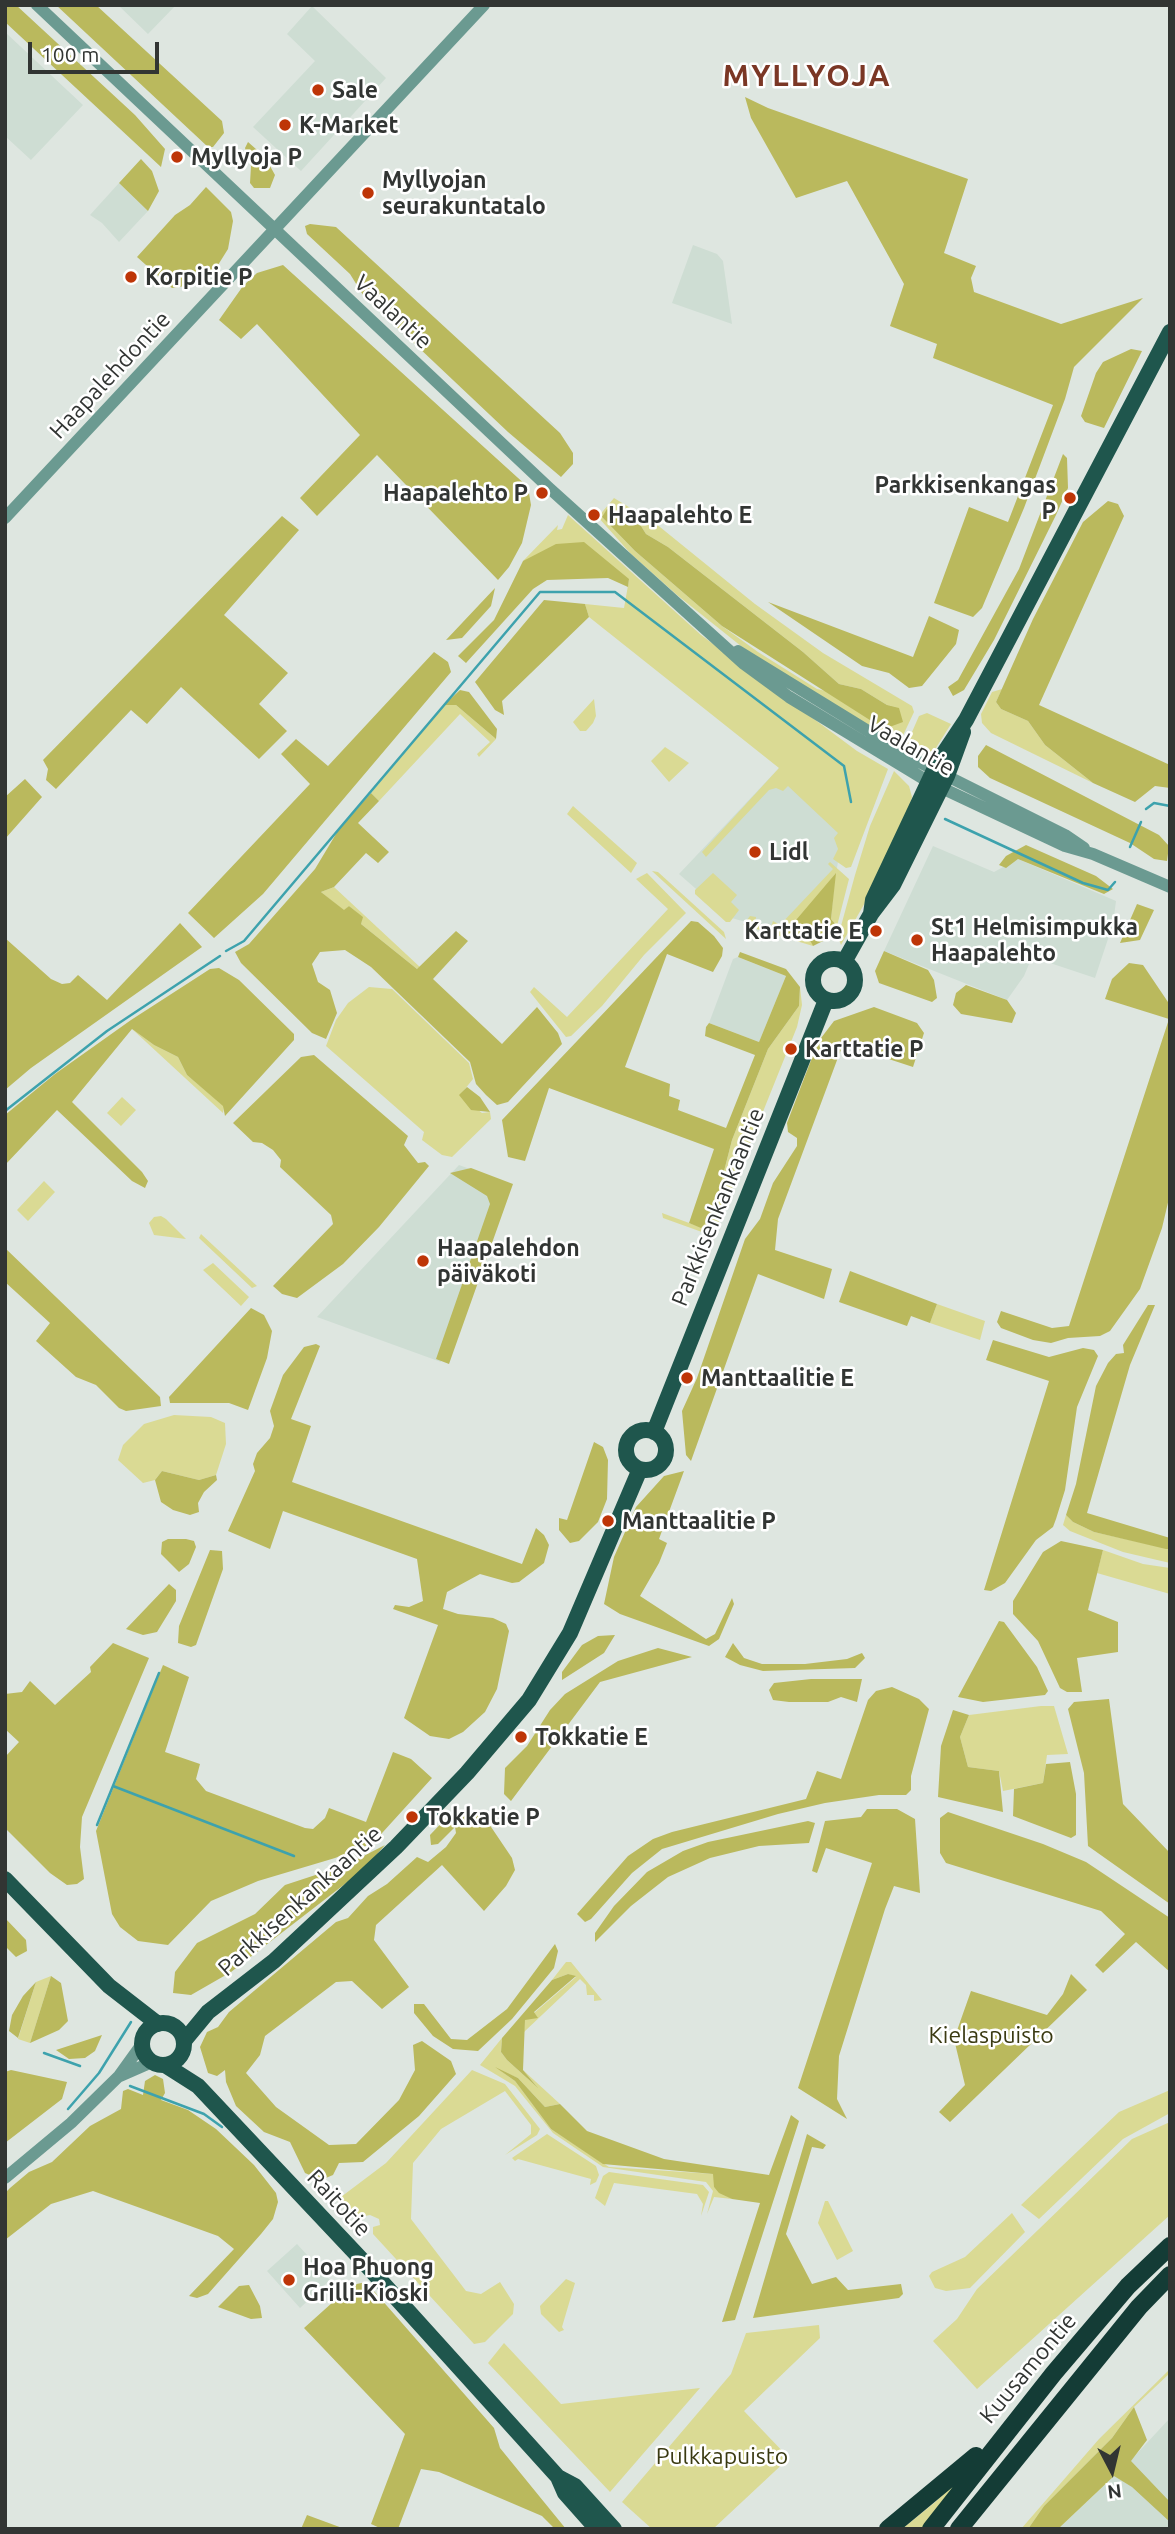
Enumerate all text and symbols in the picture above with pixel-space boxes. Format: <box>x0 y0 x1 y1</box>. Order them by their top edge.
scale bar <box>32 28 163 72</box>
text: 100 m <box>41 42 99 66</box>
district label: MYLLYOJA <box>723 58 891 94</box>
place label: Sale <box>332 76 378 104</box>
marker: Sale <box>310 82 326 98</box>
place label: K-Market <box>299 111 398 139</box>
marker: K-Market <box>277 117 293 133</box>
place label: Myllyoja P <box>191 143 302 171</box>
marker: Myllyoja P <box>169 149 185 165</box>
place label: Myllyojan seurakuntatalo <box>382 166 546 220</box>
marker: Myllyojan seurakuntatalo <box>360 185 376 201</box>
place label: Korpitie P <box>145 263 253 291</box>
marker: Korpitie P <box>123 269 139 285</box>
street label: Vaalantie <box>348 269 438 355</box>
street label: Haapalehdontie <box>44 306 176 444</box>
place label: Parkkisenkangas P <box>875 471 1056 525</box>
place label: Haapalehto P <box>383 479 528 507</box>
marker: Haapalehto P <box>534 485 550 501</box>
marker: Parkkisenkangas P <box>1062 490 1078 506</box>
place label: Haapalehto E <box>608 501 752 529</box>
marker: Haapalehto E <box>586 507 602 523</box>
street label: Vaalantie <box>862 710 960 782</box>
place label: Lidl <box>769 838 809 866</box>
marker: Lidl <box>747 844 763 860</box>
place label: St1 Helmisimpukka Haapalehto <box>931 913 1138 967</box>
place label: Karttatie E <box>744 917 862 945</box>
marker: Karttatie E <box>868 923 884 939</box>
marker: St1 Helmisimpukka Haapalehto <box>909 932 925 948</box>
place label: Karttatie P <box>805 1035 924 1063</box>
marker: Karttatie P <box>783 1041 799 1057</box>
street label: Parkkisenkankaantie <box>666 1104 770 1310</box>
place label: Haapalehdon päiväkoti <box>437 1234 580 1288</box>
marker: Haapalehdon päiväkoti <box>415 1253 431 1269</box>
place label: Manttaalitie E <box>701 1364 854 1392</box>
marker: Manttaalitie E <box>679 1370 695 1386</box>
place label: Manttaalitie P <box>622 1507 776 1535</box>
marker: Manttaalitie P <box>600 1513 616 1529</box>
place label: Tokkatie E <box>535 1723 648 1751</box>
marker: Tokkatie E <box>513 1729 529 1745</box>
place label: Tokkatie P <box>426 1803 540 1831</box>
marker: Tokkatie P <box>404 1809 420 1825</box>
street label: Parkkisenkankaantie <box>212 1820 388 1982</box>
park label: Kielaspuisto <box>928 2021 1054 2049</box>
street label: Raitotie <box>301 2164 377 2242</box>
place label: Hoa Phuong Grilli-Kioski <box>303 2253 434 2307</box>
marker: Hoa Phuong Grilli-Kioski <box>281 2272 297 2288</box>
street label: Kuusamontie <box>974 2307 1082 2429</box>
north arrow <box>1077 2436 1147 2506</box>
park label: Pulkkapuisto <box>656 2442 788 2470</box>
text: N <box>1106 2480 1123 2504</box>

